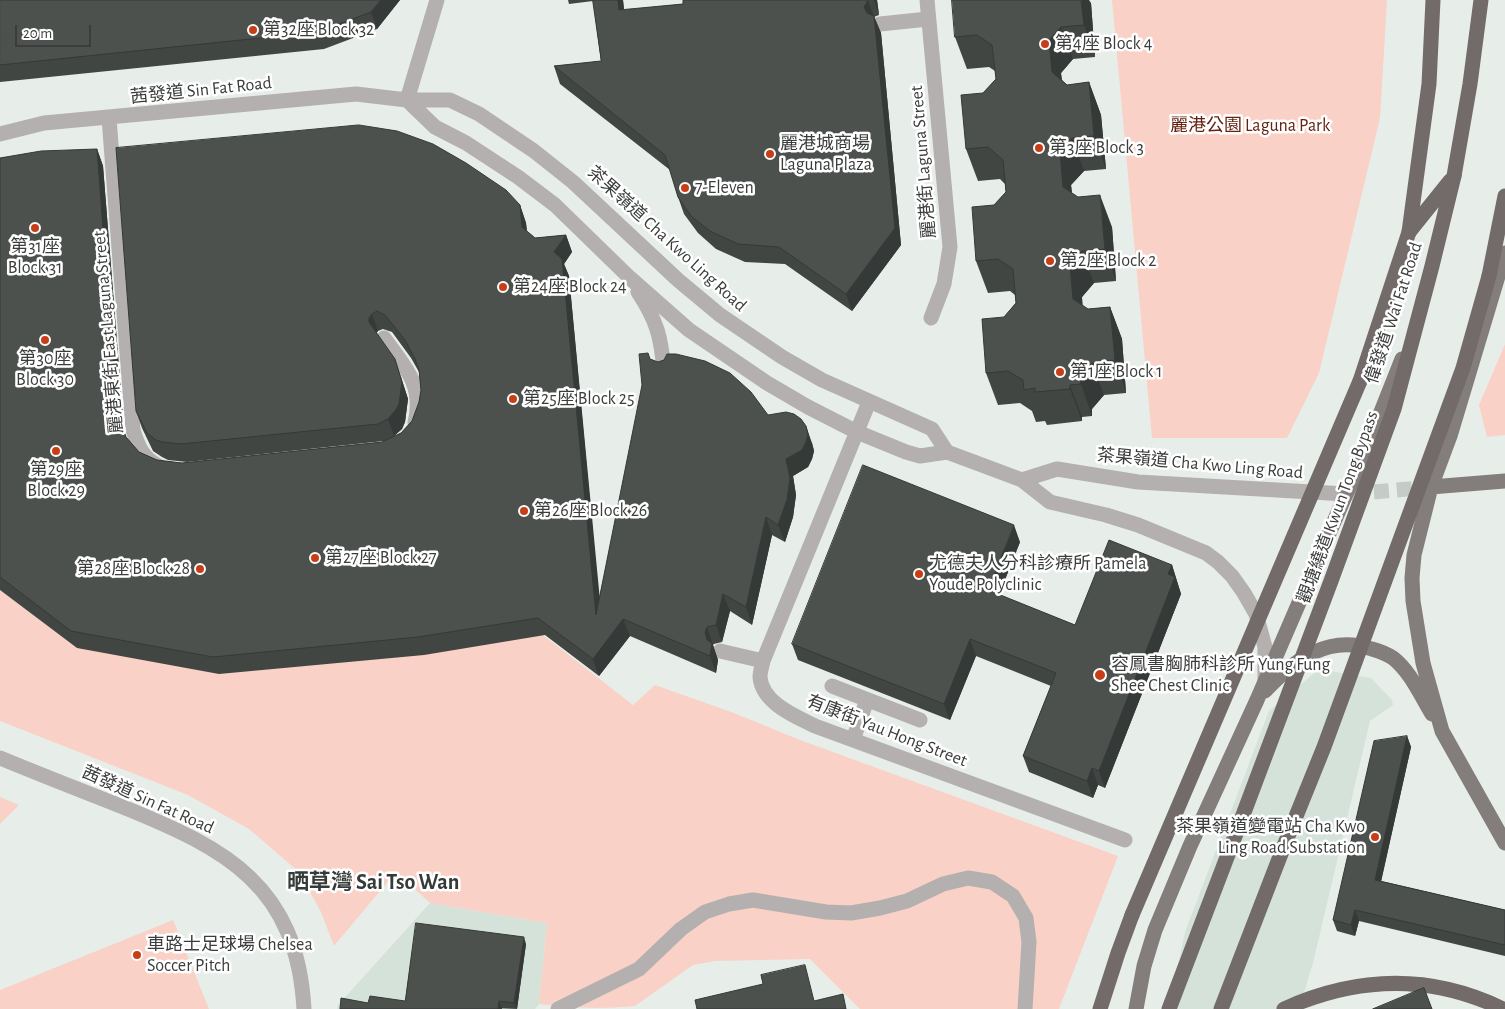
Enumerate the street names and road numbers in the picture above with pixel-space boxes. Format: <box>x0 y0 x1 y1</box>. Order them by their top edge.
street label: 茜發道 Sin Fat Road <box>129 72 273 108</box>
street label: 麗港街 Laguna Street <box>906 85 940 239</box>
street label: 茶果嶺道 Cha Kwo Ling Road <box>583 162 751 316</box>
street label: 麗港東街 East Laguna Street <box>88 230 128 434</box>
street label: 偉發道 Wai Fat Road <box>1361 239 1427 387</box>
street label: 觀塘繞道 Kwun Tong Bypass <box>1293 408 1383 606</box>
street label: 茶果嶺道 Cha Kwo Ling Road <box>1096 444 1304 484</box>
street label: 有康街 Yau Hong Street <box>804 690 970 772</box>
street label: 茜發道 Sin Fat Road <box>79 761 217 839</box>

